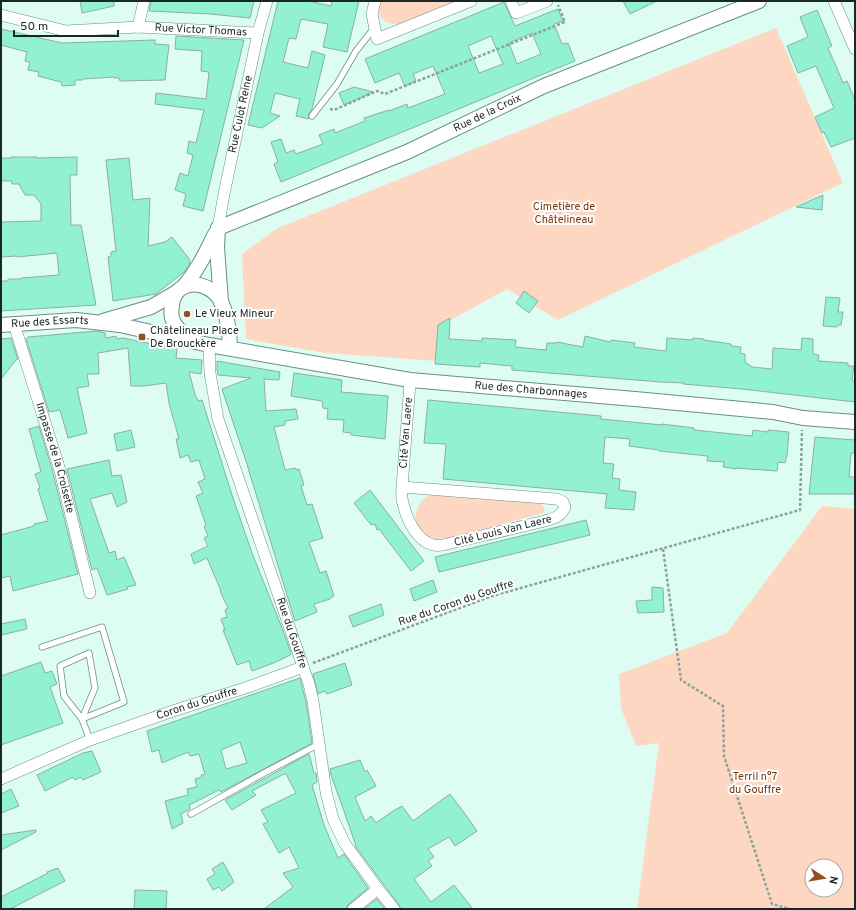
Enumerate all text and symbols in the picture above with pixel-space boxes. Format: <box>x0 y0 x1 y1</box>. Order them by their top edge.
scale bar <box>14 12 118 38</box>
text: 50 m <box>20 19 48 35</box>
street label: Rue Victor Thomas <box>154 21 247 39</box>
street label: Rue Culot Reine <box>226 74 256 154</box>
street label: Rue de la Croix <box>451 91 524 136</box>
park label: Cimetière de Châtelineau <box>533 200 595 227</box>
place label: Le Vieux Mineur <box>195 307 275 321</box>
marker: Le Vieux Mineur <box>182 309 192 319</box>
street label: Rue des Essarts <box>11 313 89 331</box>
place label: Châtelineau Place De Brouckère <box>150 324 239 351</box>
marker: Châtelineau Place De Brouckère <box>137 332 147 342</box>
street label: Rue des Charbonnages <box>474 378 588 402</box>
street label: Cité Van Laere <box>396 397 416 469</box>
street label: Impasse de la Croisette <box>32 401 77 515</box>
street label: Cité Louis Van Laere <box>453 512 553 550</box>
street label: Rue du Coron du Gouffre <box>396 577 516 629</box>
street label: Rue du Gouffre <box>273 596 310 670</box>
street label: Coron du Gouffre <box>154 684 239 723</box>
park label: Terril n°7 du Gouffre <box>729 770 781 797</box>
north arrow <box>804 858 844 898</box>
text: N <box>825 875 840 885</box>

